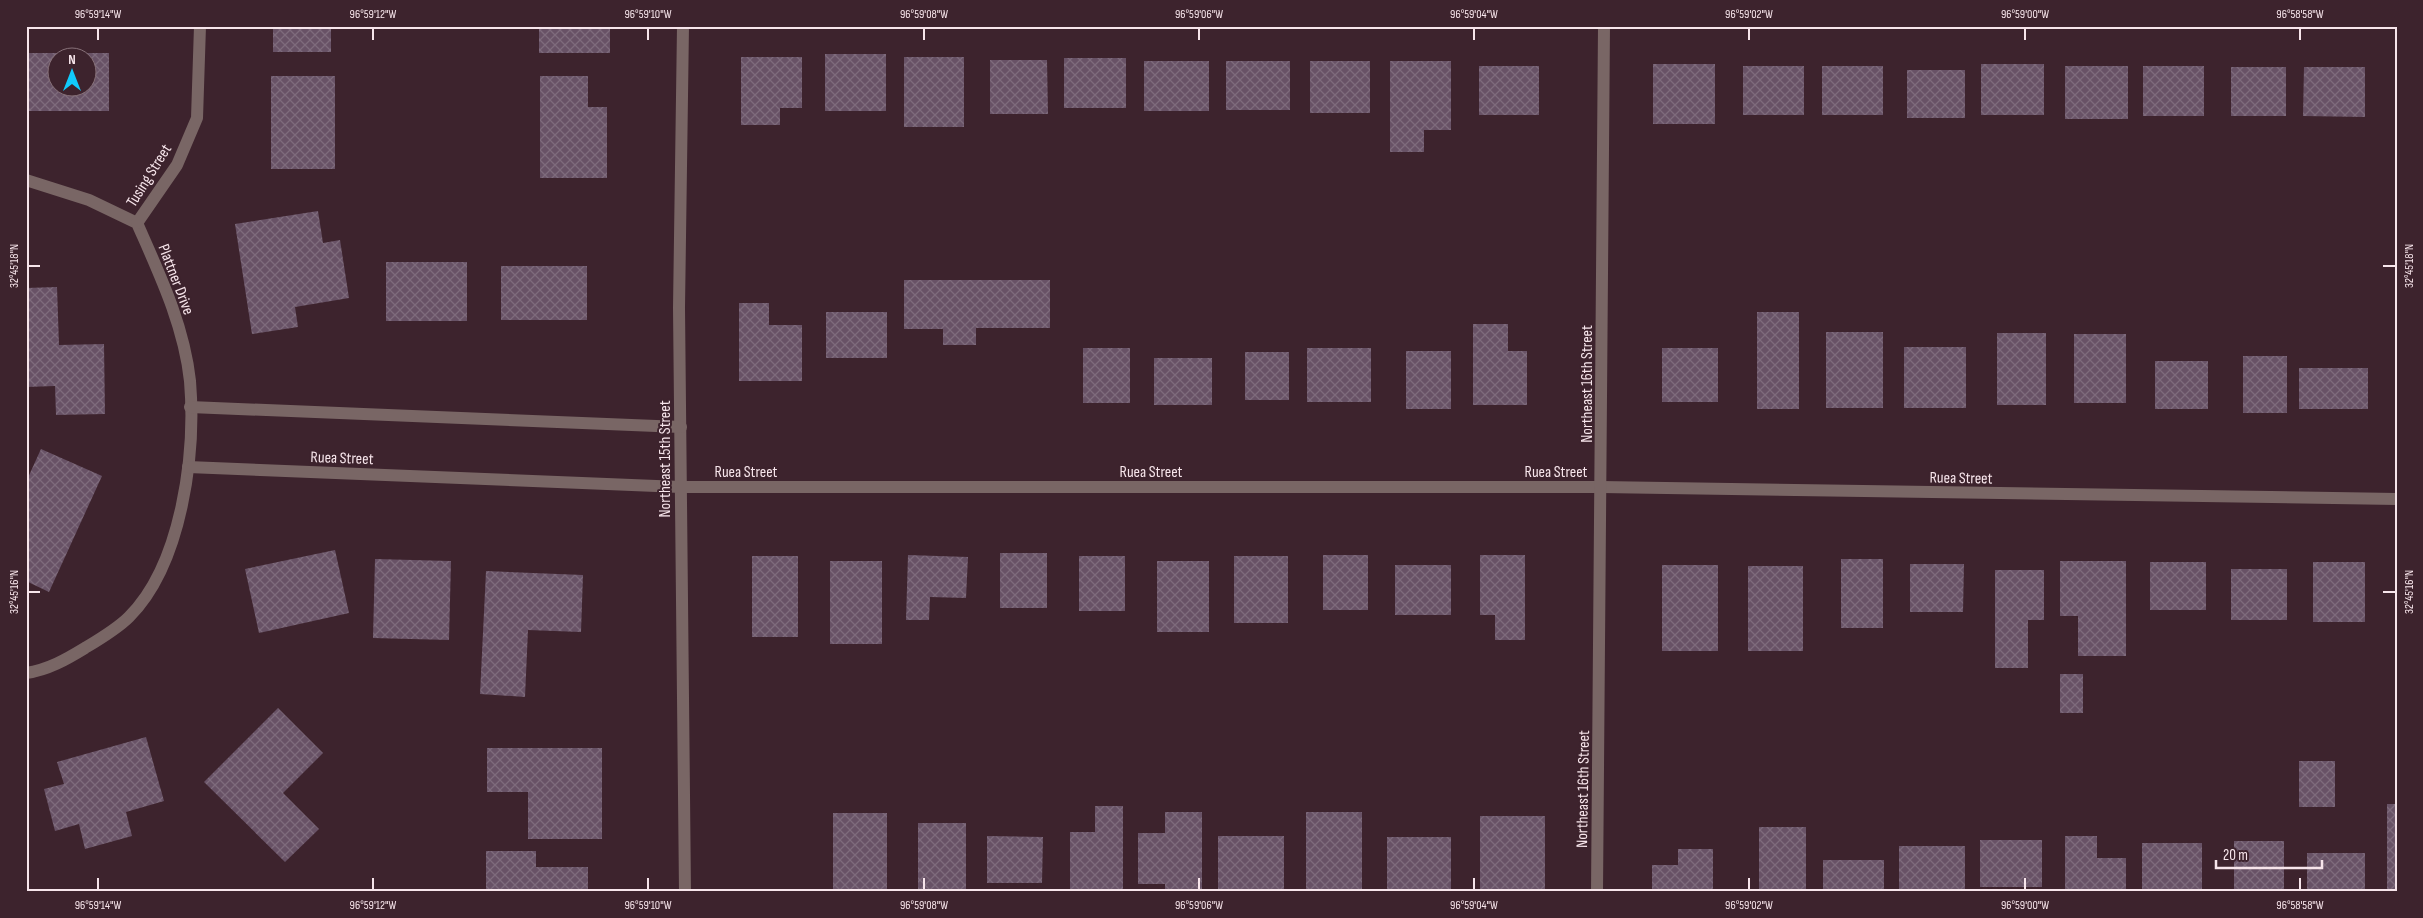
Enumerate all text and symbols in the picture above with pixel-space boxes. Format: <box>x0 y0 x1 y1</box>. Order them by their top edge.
text: 96°59'14"W <box>75 7 122 22</box>
text: 96°59'12"W <box>350 7 397 22</box>
text: 96°59'10"W <box>624 7 672 22</box>
text: 96°59'08"W <box>900 7 948 22</box>
text: 96°59'06"W <box>1175 7 1223 22</box>
text: 96°59'04"W <box>1450 7 1498 22</box>
text: 96°59'02"W <box>1725 7 1773 22</box>
text: 96°59'00"W <box>2001 7 2049 22</box>
text: 96°58'58"W <box>2276 7 2324 22</box>
north arrow <box>48 48 98 98</box>
text: N <box>68 51 76 68</box>
street label: Tusing Street <box>123 141 176 211</box>
street label: Plattner Drive <box>153 242 198 317</box>
text: 32°45'18"N <box>7 244 22 288</box>
text: 32°45'18"N <box>2402 244 2417 288</box>
street label: Northeast 16th Street <box>1578 325 1597 443</box>
street label: Northeast 15th Street <box>656 400 675 518</box>
street label: Ruea Street <box>310 448 374 469</box>
street label: Ruea Street <box>715 463 778 482</box>
street label: Ruea Street <box>1120 463 1183 482</box>
street label: Ruea Street <box>1525 463 1588 482</box>
street label: Ruea Street <box>1929 468 1993 489</box>
text: 32°45'16"N <box>7 570 22 614</box>
text: 32°45'16"N <box>2402 570 2417 614</box>
street label: Northeast 16th Street <box>1573 730 1594 848</box>
scale bar <box>2216 838 2322 870</box>
text: 20 m <box>2223 846 2248 865</box>
text: 96°59'14"W <box>75 898 122 913</box>
text: 96°59'12"W <box>350 898 397 913</box>
text: 96°59'10"W <box>624 898 672 913</box>
text: 96°59'08"W <box>900 898 948 913</box>
text: 96°59'06"W <box>1175 898 1223 913</box>
text: 96°59'04"W <box>1450 898 1498 913</box>
text: 96°59'02"W <box>1725 898 1773 913</box>
text: 96°59'00"W <box>2001 898 2049 913</box>
text: 96°58'58"W <box>2276 898 2324 913</box>

